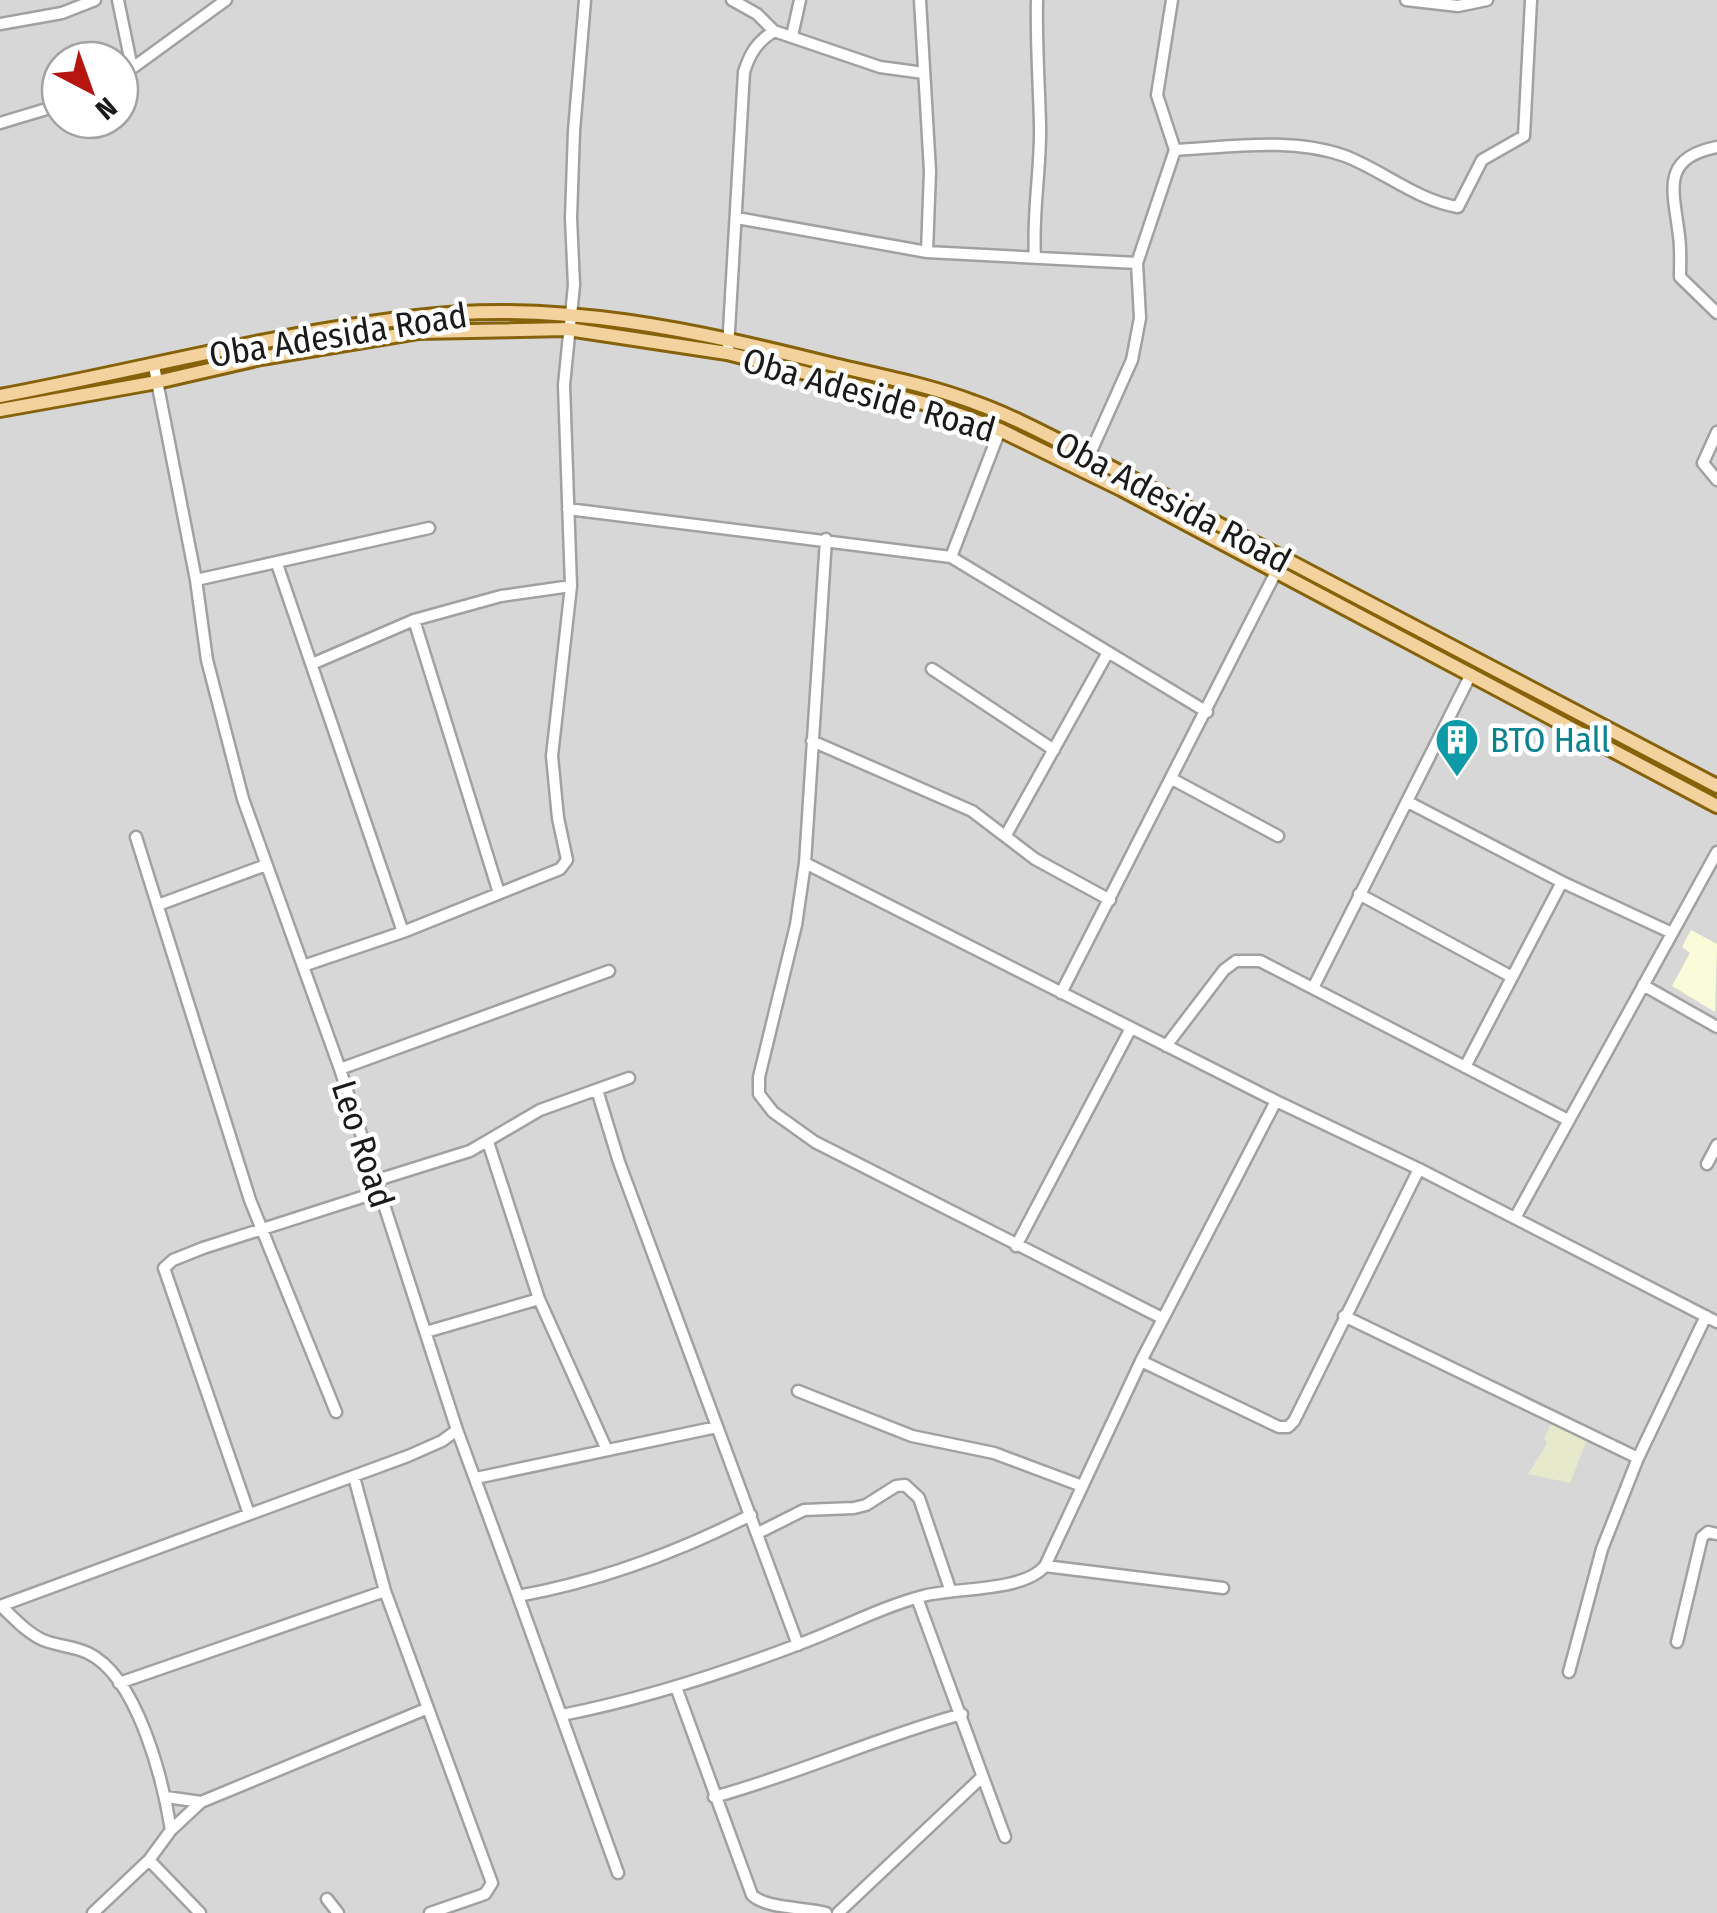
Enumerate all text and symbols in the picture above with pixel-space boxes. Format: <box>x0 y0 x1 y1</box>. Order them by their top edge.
north arrow <box>40 40 140 140</box>
text: N <box>89 91 123 126</box>
street label: Oba Adesida Road <box>206 294 470 376</box>
street label: Oba Adeside Road <box>738 339 1000 451</box>
street label: Oba Adesida Road <box>1048 422 1298 582</box>
building icon: BTO Hall <box>1434 717 1480 778</box>
place label: BTO Hall <box>1490 719 1610 761</box>
street label: Leo Road <box>323 1075 403 1213</box>

